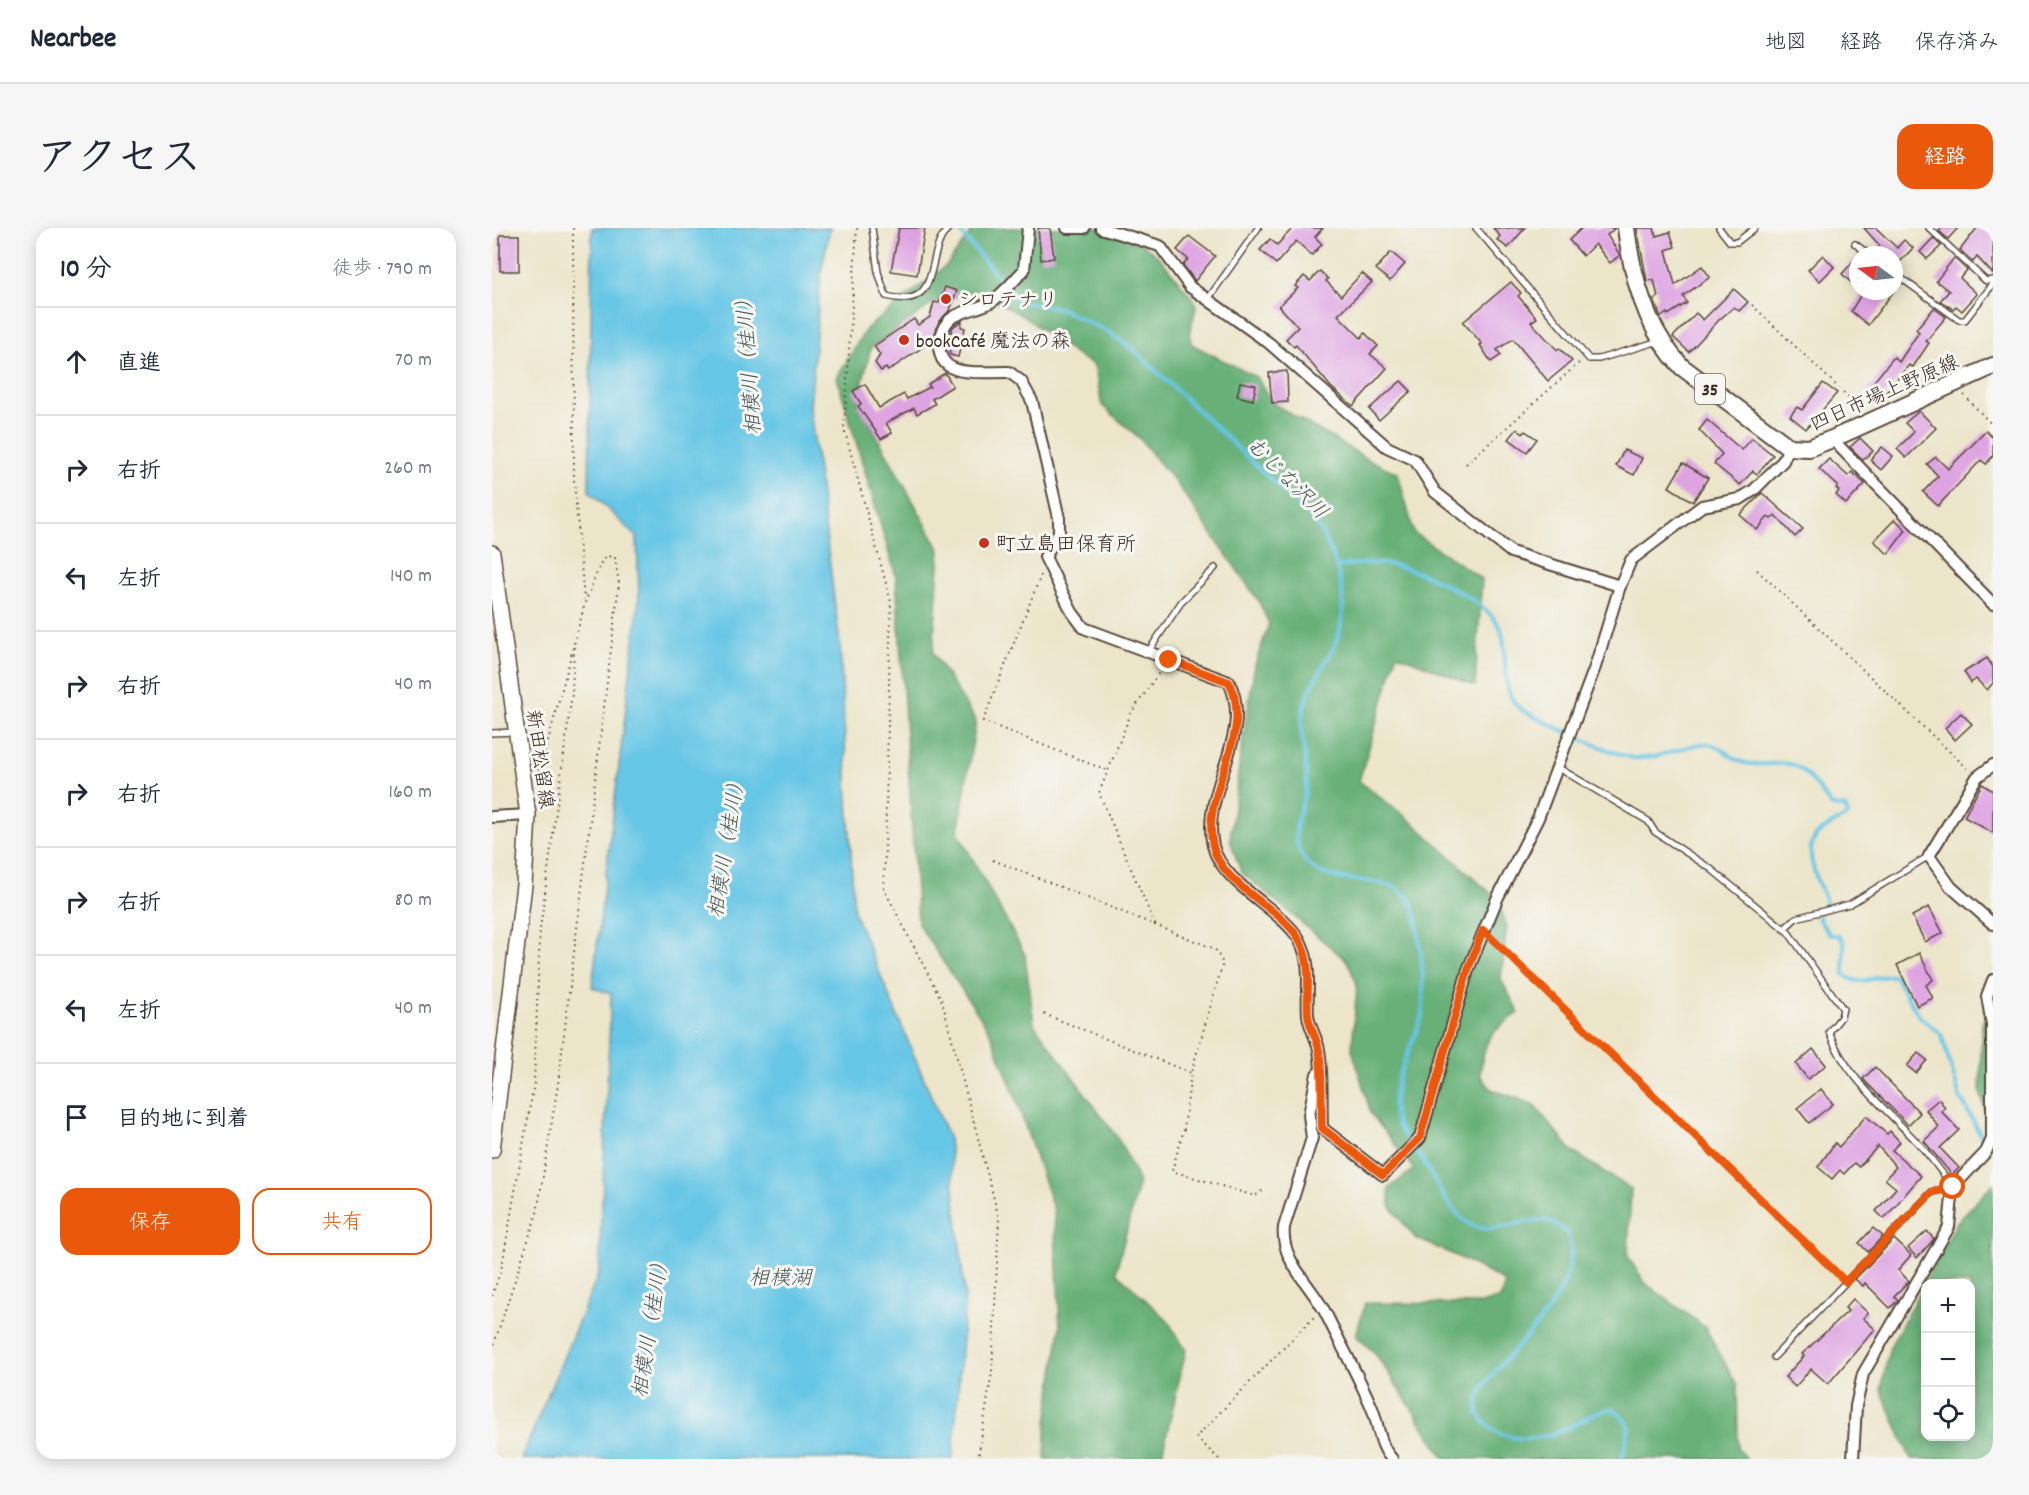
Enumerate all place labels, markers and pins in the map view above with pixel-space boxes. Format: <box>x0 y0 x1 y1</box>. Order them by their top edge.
place label: シロテナリ <box>958 288 1058 316</box>
marker: シロテナリ <box>939 292 953 306</box>
place label: bookCafé 魔法の森 <box>916 329 1070 357</box>
marker: bookCafé 魔法の森 <box>897 333 911 347</box>
place label: 町立島田保育所 <box>996 532 1136 560</box>
marker: 町立島田保育所 <box>977 536 991 550</box>

